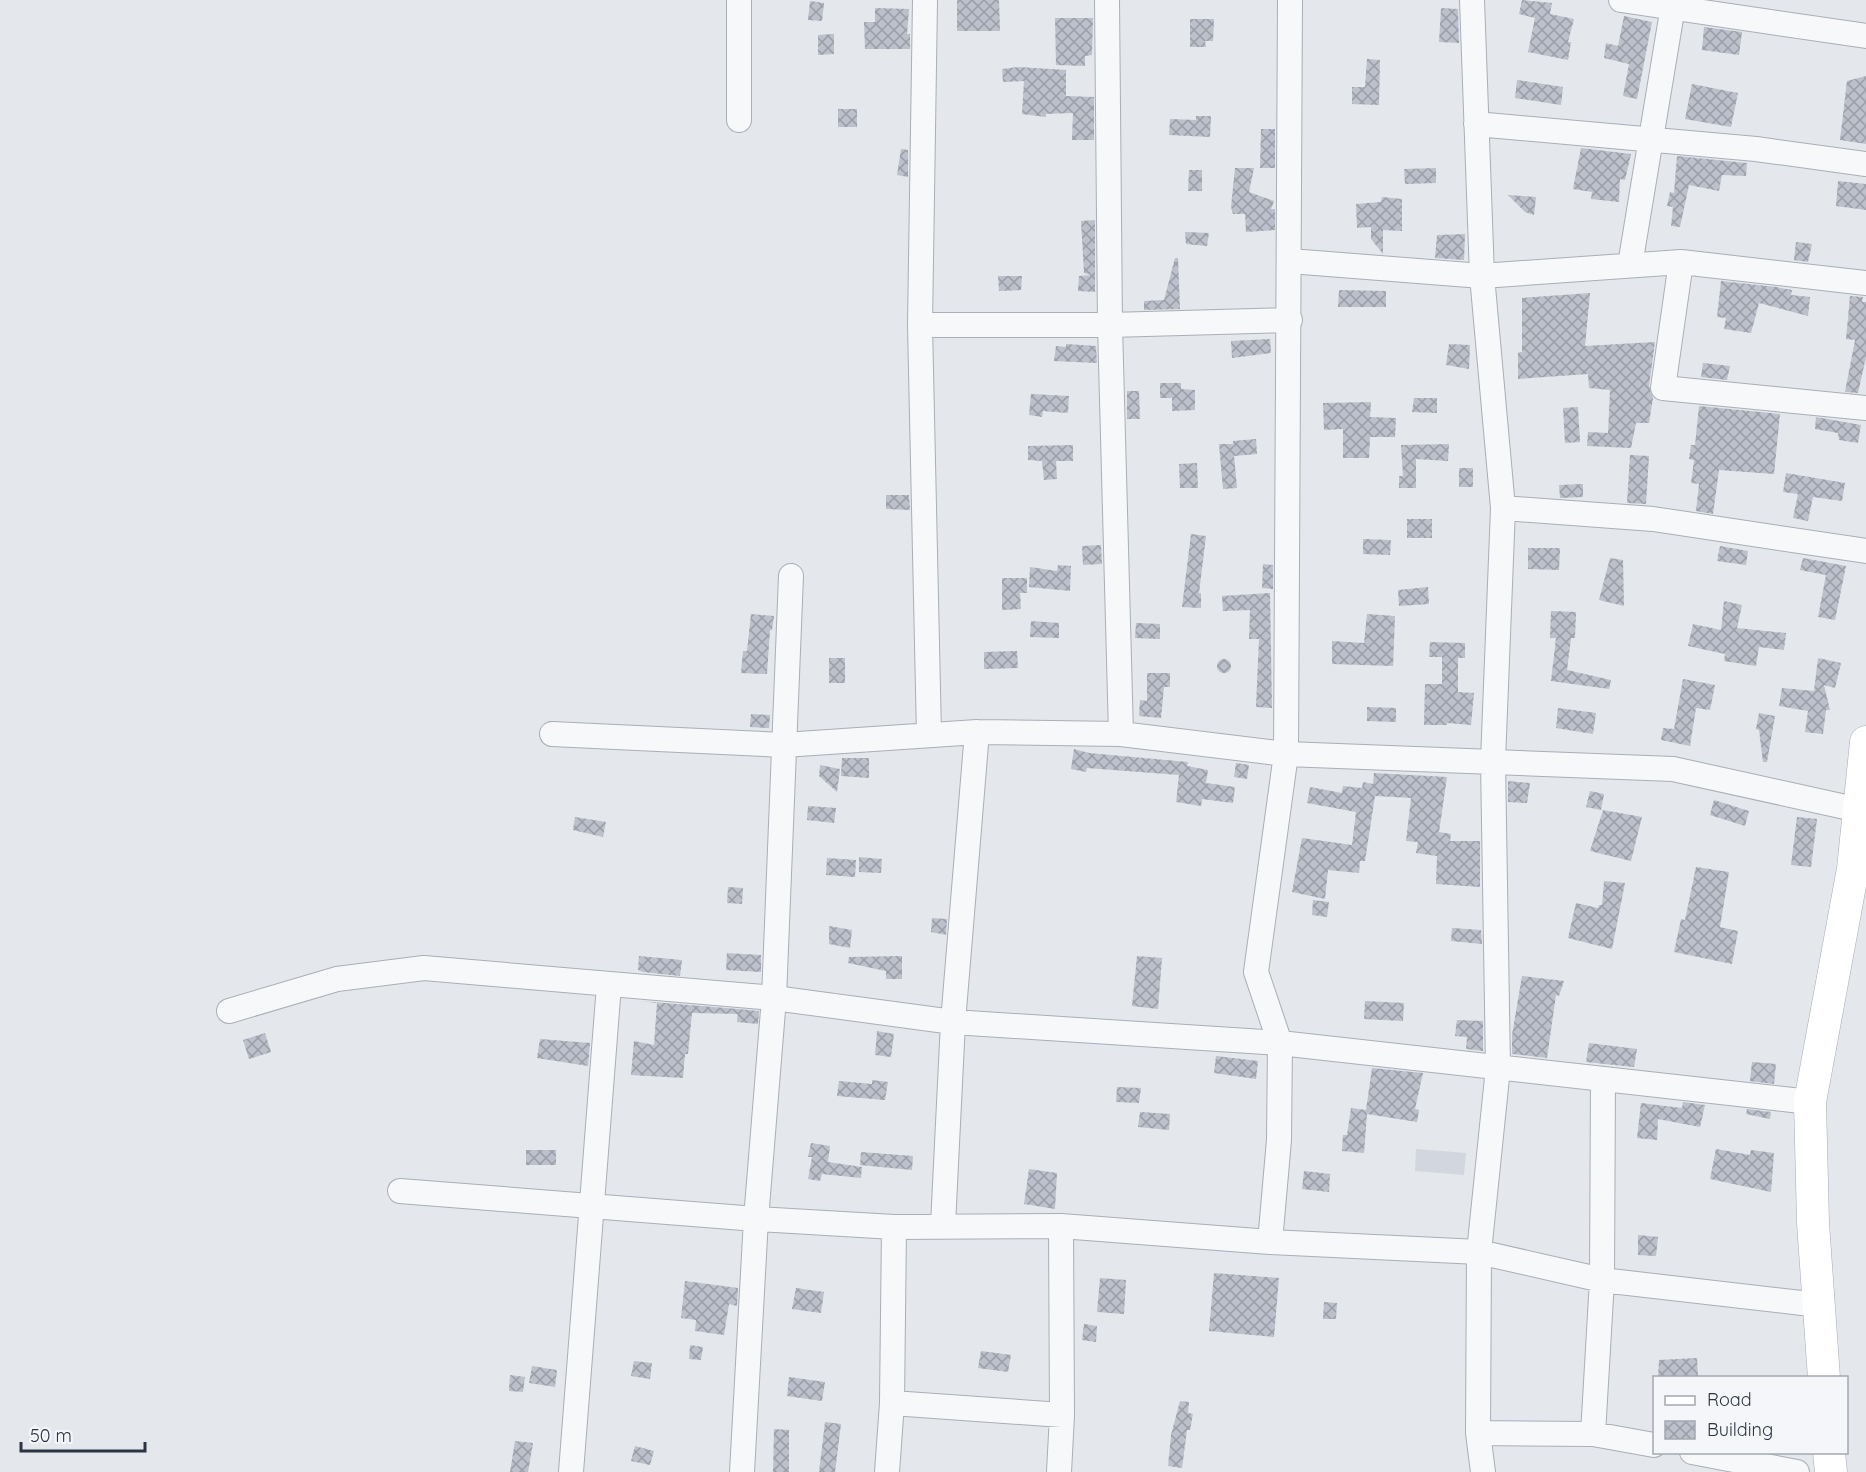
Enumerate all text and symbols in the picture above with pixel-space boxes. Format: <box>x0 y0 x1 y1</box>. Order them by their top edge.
legend <box>1653 1376 1848 1454</box>
text: Road <box>1707 1388 1752 1411</box>
scale bar <box>21 1415 146 1453</box>
text: Building <box>1707 1418 1773 1441</box>
text: 50 m <box>30 1424 72 1447</box>

